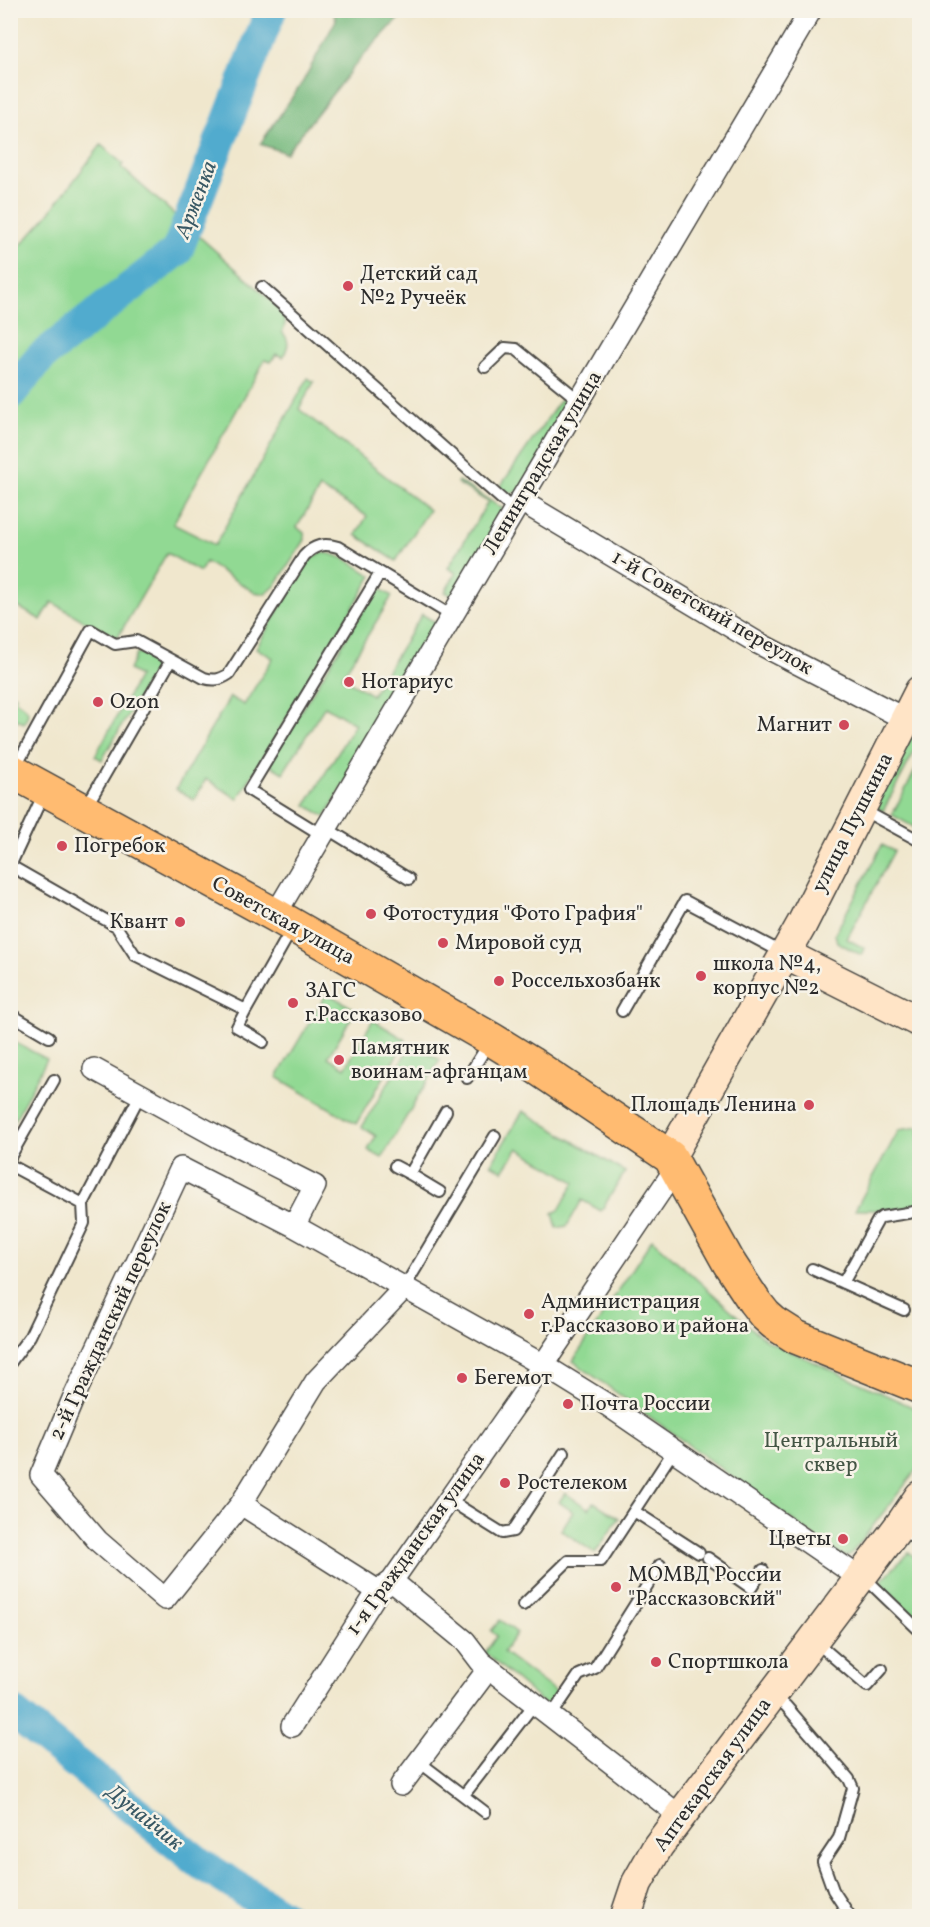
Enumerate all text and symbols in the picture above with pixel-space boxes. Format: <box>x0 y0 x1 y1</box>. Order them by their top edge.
water label: Арженка <box>168 157 226 244</box>
place label: Детский сад №2 Ручеёк <box>360 260 478 313</box>
marker: Детский сад №2 Ручеёк <box>341 279 355 293</box>
street label: Ленинградская улица <box>476 365 610 561</box>
street label: 1-й Советский переулок <box>606 543 818 683</box>
place label: Нотариус <box>361 668 453 697</box>
marker: Нотариус <box>342 675 356 689</box>
place label: Ozon <box>110 688 160 717</box>
marker: Ozon <box>91 695 105 709</box>
place label: Магнит <box>757 711 832 740</box>
marker: Магнит <box>837 718 851 732</box>
street label: улица Пушкина <box>805 748 901 898</box>
place label: Погребок <box>74 832 165 861</box>
marker: Погребок <box>55 839 69 853</box>
street label: Советская улица <box>206 870 360 972</box>
place label: Фотостудия "Фото Графия" <box>383 900 643 929</box>
marker: Фотостудия "Фото Графия" <box>364 907 378 921</box>
place label: Квант <box>109 908 168 937</box>
marker: Квант <box>173 915 187 929</box>
place label: Мировой суд <box>455 929 581 958</box>
marker: Мировой суд <box>436 936 450 950</box>
place label: школа №4, корпус №2 <box>713 950 821 1003</box>
place label: Россельхозбанк <box>511 967 660 996</box>
marker: школа №4, корпус №2 <box>694 969 708 983</box>
marker: Россельхозбанк <box>492 974 506 988</box>
place label: ЗАГС г.Рассказово <box>305 977 422 1030</box>
marker: ЗАГС г.Рассказово <box>286 996 300 1010</box>
place label: Памятник воинам-афганцам <box>351 1034 527 1087</box>
marker: Памятник воинам-афганцам <box>332 1053 346 1067</box>
place label: Площадь Ленина <box>630 1091 797 1120</box>
marker: Площадь Ленина <box>802 1098 816 1112</box>
street label: 2-й Гражданский переулок <box>43 1197 179 1445</box>
place label: Администрация г.Рассказово и района <box>541 1288 749 1341</box>
marker: Администрация г.Рассказово и района <box>522 1307 536 1321</box>
place label: Бегемот <box>474 1364 552 1393</box>
marker: Бегемот <box>455 1371 469 1385</box>
place label: Почта России <box>580 1390 711 1419</box>
marker: Почта России <box>561 1397 575 1411</box>
park label: Центральный сквер <box>764 1427 898 1480</box>
street label: 1-я Гражданская улица <box>339 1446 493 1642</box>
place label: Ростелеком <box>517 1469 627 1498</box>
marker: Ростелеком <box>498 1476 512 1490</box>
place label: Цветы <box>769 1525 831 1554</box>
marker: Цветы <box>836 1532 850 1546</box>
place label: МОМВД России "Рассказовский" <box>628 1561 782 1614</box>
marker: МОМВД России "Рассказовский" <box>609 1580 623 1594</box>
place label: Спортшкола <box>668 1648 789 1677</box>
marker: Спортшкола <box>649 1655 663 1669</box>
street label: Аптекарская улица <box>647 1692 779 1858</box>
water label: Дунайчик <box>97 1776 189 1859</box>

